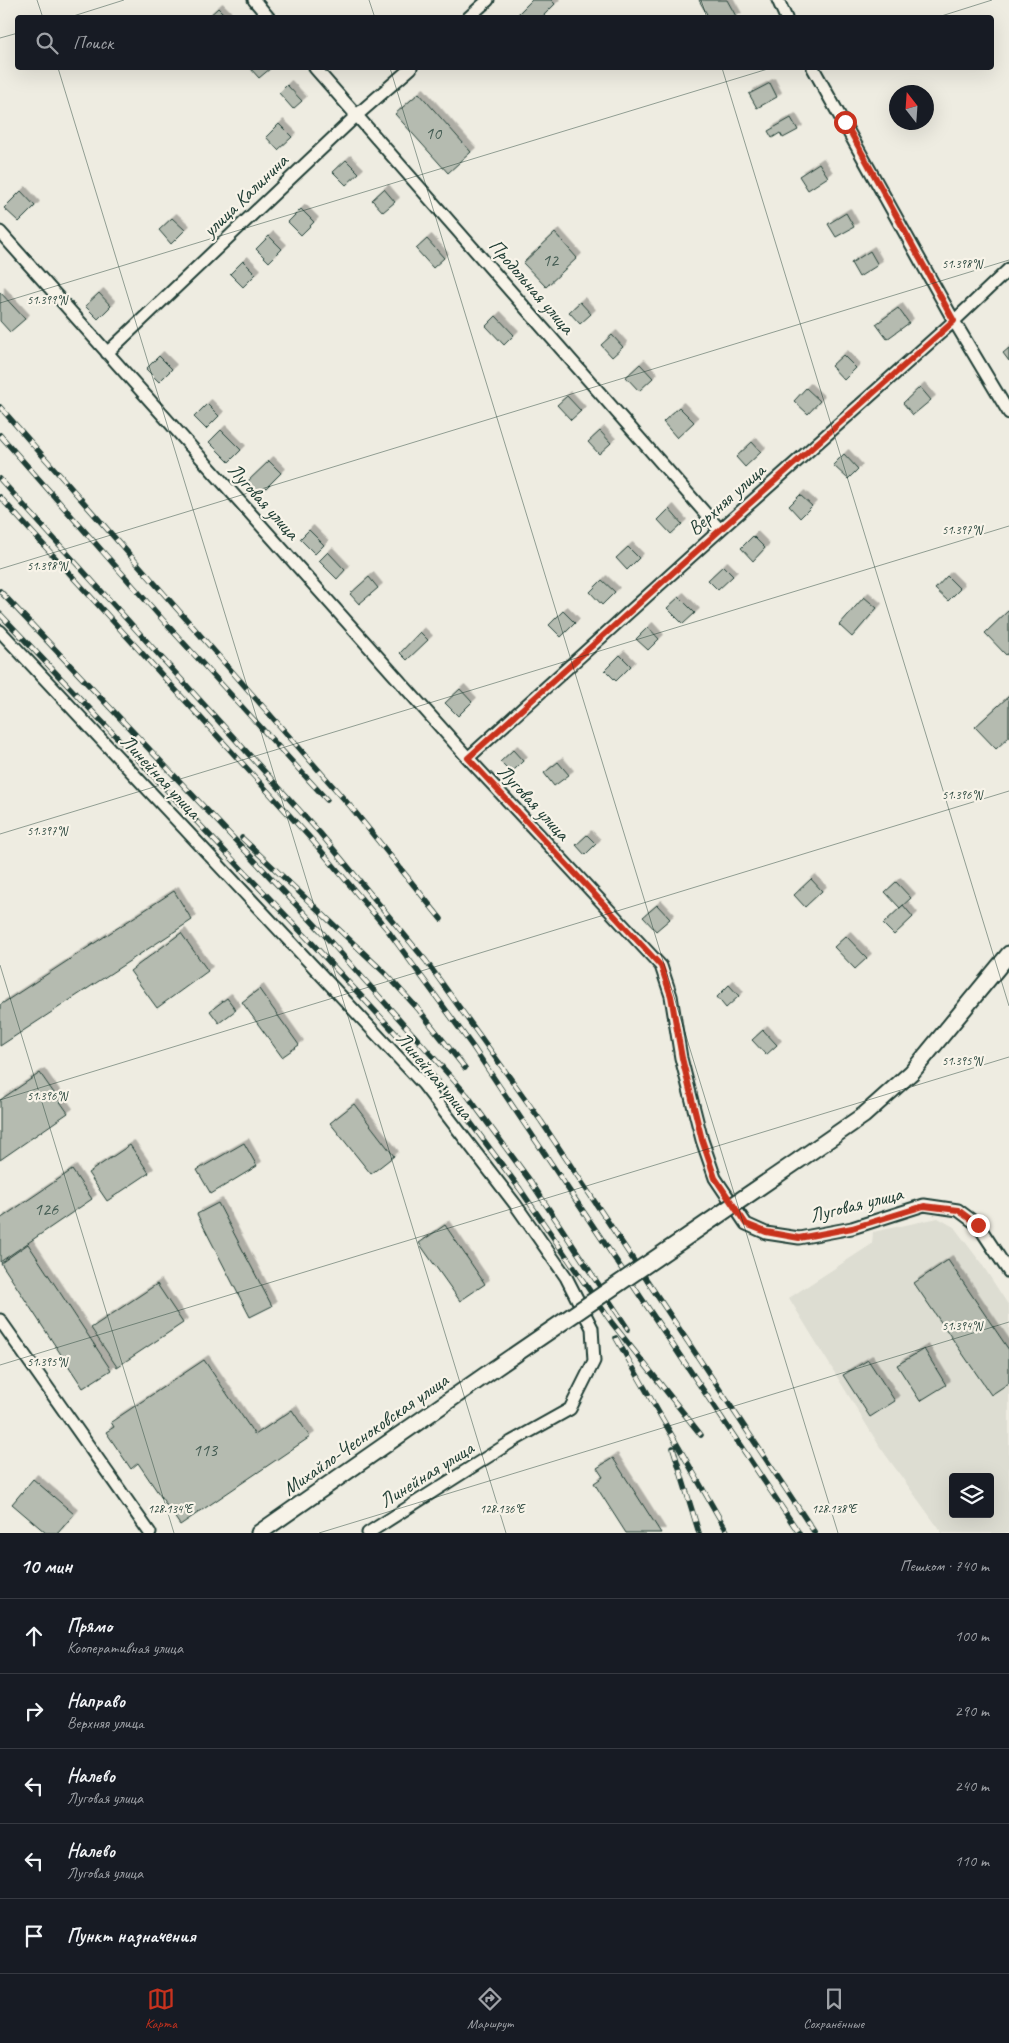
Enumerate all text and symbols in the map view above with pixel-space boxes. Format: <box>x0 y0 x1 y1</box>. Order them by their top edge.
search box <box>15 15 994 70</box>
icon: search <box>33 29 61 57</box>
text: Поиск <box>73 31 113 55</box>
north arrow <box>889 85 934 130</box>
route start <box>834 111 857 134</box>
house number: 10 <box>425 122 443 144</box>
street label: улица Калинина <box>197 148 294 243</box>
street label: Продольная улица <box>483 233 581 340</box>
house number: 12 <box>542 249 560 271</box>
text: 51.398°N <box>942 256 984 272</box>
text: 51.399°N <box>27 292 69 308</box>
street label: Верхняя улица <box>682 457 772 541</box>
street label: Луговая улица <box>223 458 306 546</box>
text: 51.397°N <box>942 522 984 538</box>
text: 51.398°N <box>27 558 69 574</box>
street label: Линейная улица <box>115 729 208 825</box>
street label: Луговая улица <box>492 759 576 847</box>
text: 51.396°N <box>942 787 984 803</box>
text: 51.397°N <box>27 823 69 839</box>
street label: Линейная улица <box>391 1026 480 1126</box>
text: 51.395°N <box>942 1053 984 1069</box>
text: 51.396°N <box>27 1088 69 1104</box>
street label: Луговая улица <box>807 1181 906 1228</box>
house number: 126 <box>34 1198 59 1220</box>
route end <box>967 1214 990 1237</box>
text: 51.394°N <box>942 1318 984 1334</box>
text: 51.395°N <box>27 1354 69 1370</box>
street label: Михайло-Чесноковская улица <box>278 1367 455 1501</box>
street label: Линейная улица <box>374 1434 480 1513</box>
house number: 113 <box>193 1439 219 1461</box>
map controls <box>949 1473 994 1518</box>
button: layers <box>949 1473 994 1518</box>
text: 128.134°E <box>148 1501 194 1517</box>
text: 128.136°E <box>480 1501 526 1517</box>
text: 128.138°E <box>812 1501 858 1517</box>
text: 10 мин <box>20 1553 72 1579</box>
text: Пешком · 740 m <box>900 1556 989 1576</box>
text: Прямо <box>67 1614 112 1638</box>
icon: ahead <box>20 1622 48 1650</box>
text: 100 m <box>955 1626 989 1646</box>
text: Кооперативная улица <box>67 1638 183 1658</box>
text: Направо <box>67 1689 125 1713</box>
icon: right <box>20 1697 48 1725</box>
text: 290 m <box>955 1701 989 1721</box>
text: Верхняя улица <box>67 1713 144 1733</box>
text: Налево <box>67 1764 115 1788</box>
icon: left <box>20 1772 48 1800</box>
text: 240 m <box>955 1776 989 1796</box>
text: Луговая улица <box>67 1788 143 1808</box>
text: Налево <box>67 1839 115 1863</box>
icon: left <box>20 1847 48 1875</box>
text: 110 m <box>955 1851 989 1871</box>
text: Луговая улица <box>67 1863 143 1883</box>
icon: arrive <box>20 1922 48 1950</box>
text: Пункт назначения <box>67 1924 196 1948</box>
tab: Карта <box>145 1985 177 2032</box>
tab: Маршрут <box>467 1985 513 2032</box>
tab: Сохранённые <box>803 1985 864 2032</box>

